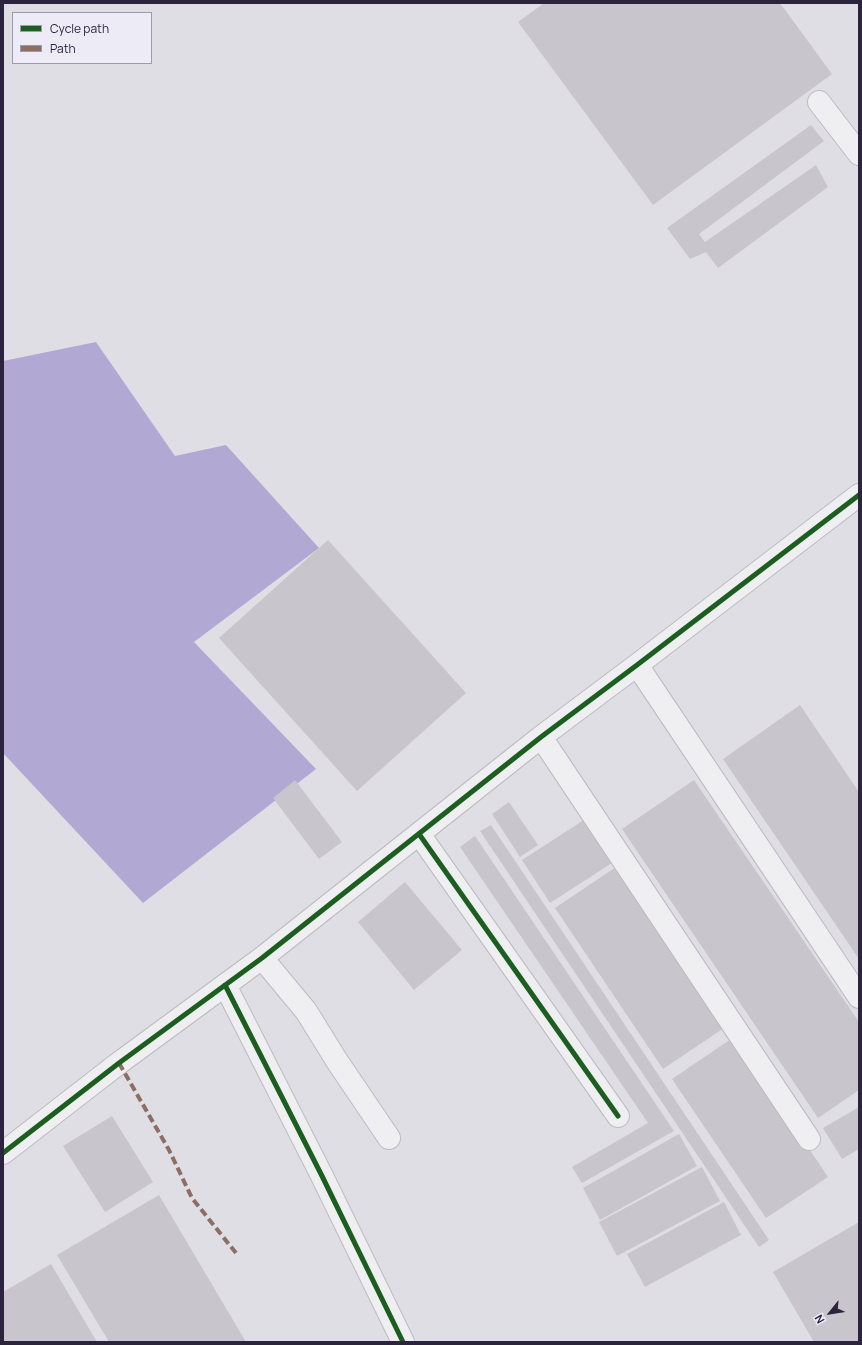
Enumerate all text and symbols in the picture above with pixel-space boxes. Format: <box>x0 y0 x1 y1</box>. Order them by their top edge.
legend <box>12 12 152 64</box>
text: Cycle path <box>50 20 109 37</box>
text: Path <box>50 40 76 57</box>
north arrow <box>810 1293 850 1333</box>
text: N <box>811 1312 828 1326</box>

